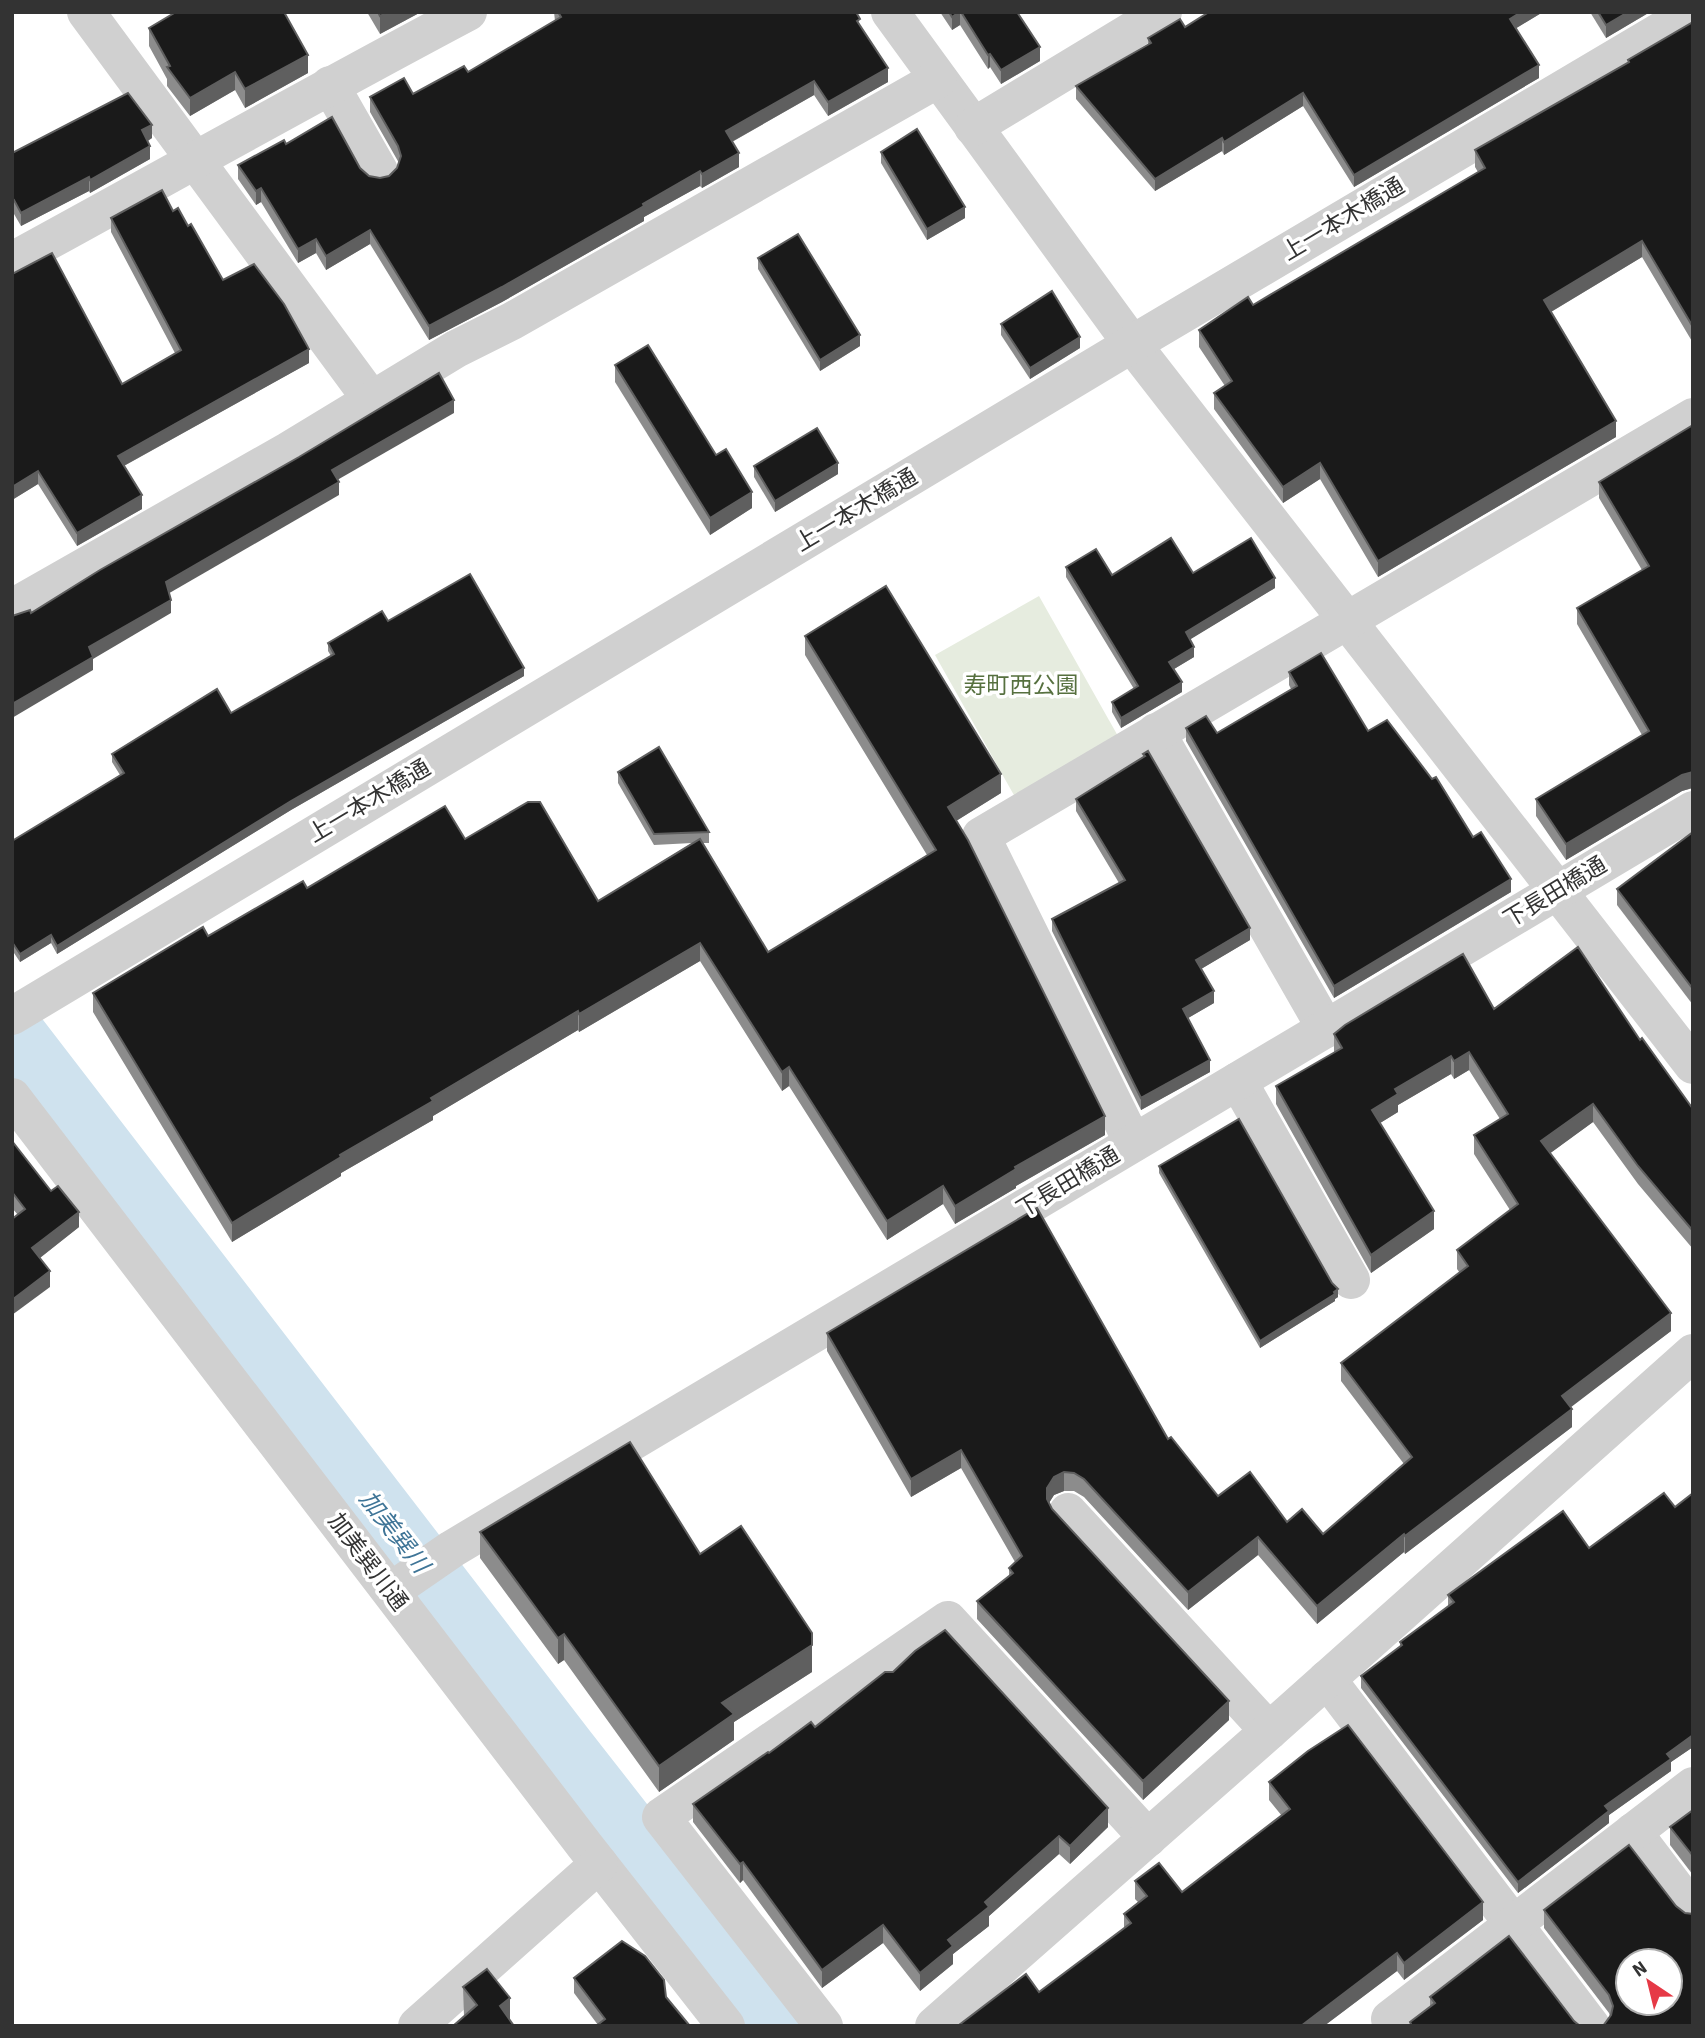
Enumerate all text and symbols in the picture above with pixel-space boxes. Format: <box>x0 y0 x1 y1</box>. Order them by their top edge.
street label: 上一本木橋通 <box>1275 169 1411 269</box>
street label: 上一本木橋通 <box>788 460 924 560</box>
park label: 寿町西公園 <box>964 669 1079 702</box>
street label: 上一本木橋通 <box>301 751 437 851</box>
street label: 下長田橋通 <box>1497 848 1613 936</box>
street label: 下長田橋通 <box>1010 1138 1126 1226</box>
water label: 加美巽川 <box>351 1483 439 1583</box>
street label: 加美巽川通 <box>320 1506 416 1618</box>
north arrow <box>1614 1947 1684 2017</box>
text: N <box>1627 1955 1653 1984</box>

